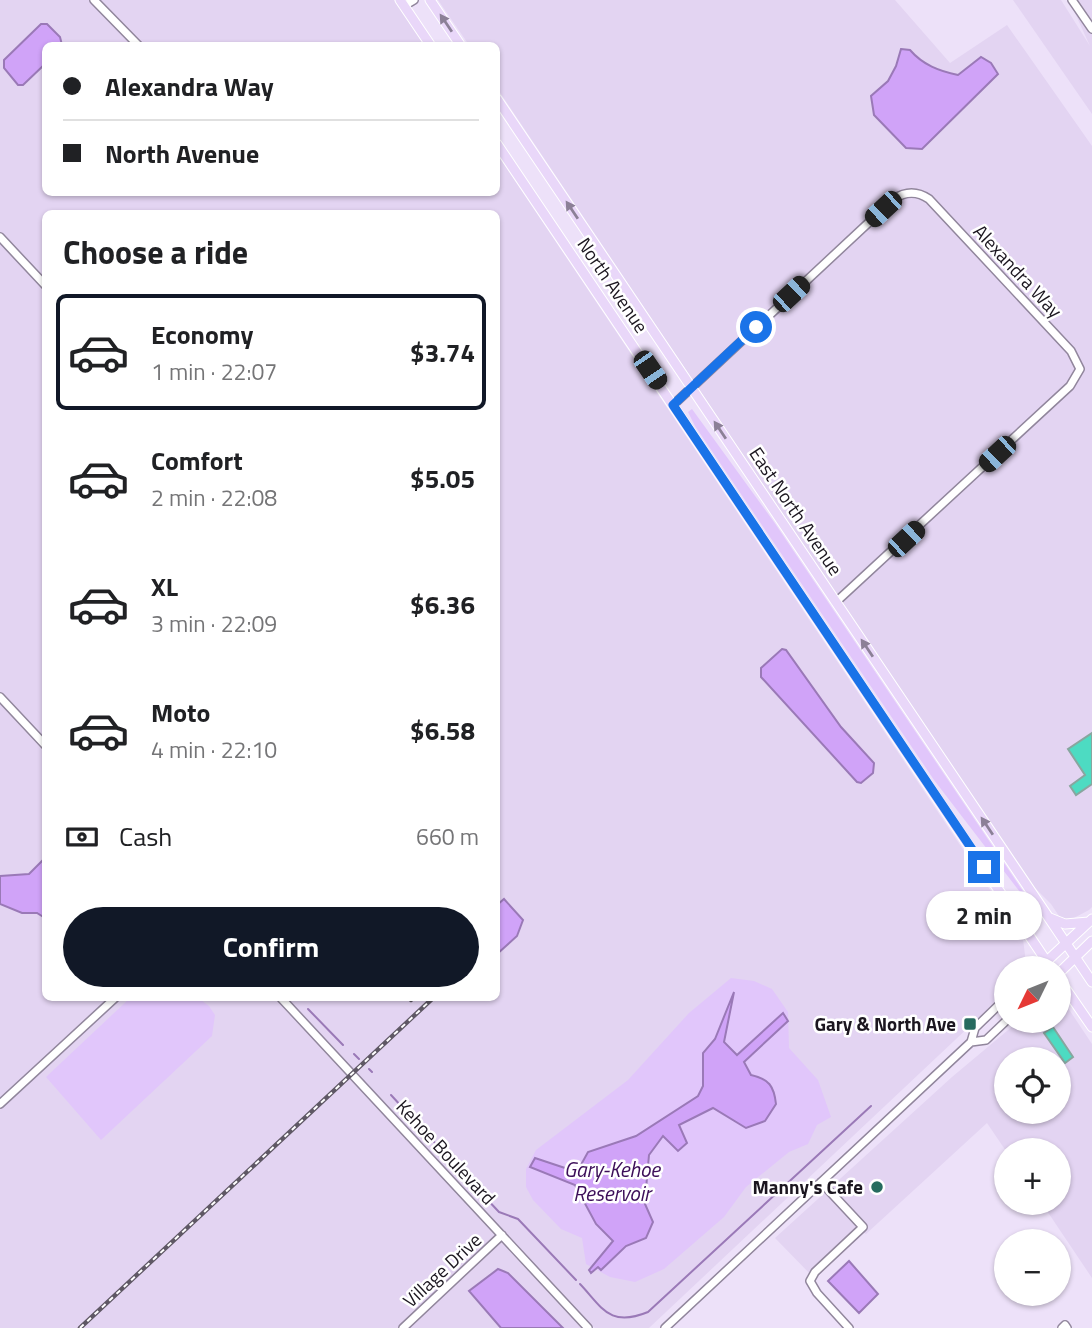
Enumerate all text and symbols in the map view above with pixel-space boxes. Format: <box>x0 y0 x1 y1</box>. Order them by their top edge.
one-way arrow <box>439 14 453 32</box>
text: Alexandra Way <box>105 67 274 106</box>
text: North Avenue <box>105 134 259 173</box>
car <box>861 187 906 231</box>
one-way arrow <box>565 200 578 220</box>
street label: Alexandra Way <box>967 217 1070 324</box>
text: Choose a ride <box>63 228 248 276</box>
street label: North Avenue <box>571 231 656 338</box>
car <box>769 272 814 316</box>
route start <box>740 311 772 343</box>
text: Economy <box>151 315 253 354</box>
icon: car <box>67 321 130 384</box>
text: $3.74 <box>410 333 475 372</box>
car <box>630 347 671 393</box>
text: 1 min · 22:07 <box>151 354 277 389</box>
one-way arrow <box>713 421 727 439</box>
car <box>975 432 1020 476</box>
text: Comfort <box>151 441 243 480</box>
street label: East North Avenue <box>743 441 850 581</box>
icon: car <box>67 447 130 510</box>
text: $5.05 <box>410 459 475 498</box>
text: 2 min · 22:08 <box>151 480 277 515</box>
car <box>884 517 929 561</box>
text: XL <box>151 567 178 606</box>
icon: car <box>67 573 130 636</box>
text: $6.36 <box>410 585 475 624</box>
text: 3 min · 22:09 <box>151 606 277 641</box>
one-way arrow <box>861 638 874 658</box>
text: Moto <box>151 693 210 732</box>
icon: car <box>67 699 130 762</box>
text: $6.58 <box>410 711 475 750</box>
text: 4 min · 22:10 <box>151 732 277 767</box>
text: Cash <box>119 817 172 856</box>
one-way arrow <box>980 817 994 835</box>
icon: cash <box>63 818 101 856</box>
text: 660 m <box>416 819 479 854</box>
route end <box>968 851 1000 883</box>
callout: 2 min <box>926 892 1042 940</box>
text: 2 min <box>956 898 1012 933</box>
button: Confirm <box>63 907 479 987</box>
north arrow <box>994 956 1071 1032</box>
map controls <box>994 956 1071 1306</box>
place label: Gary & North Ave <box>814 1009 956 1038</box>
marker: Gary & North Ave <box>962 1016 978 1032</box>
button: locate <box>994 1047 1071 1124</box>
street label: Kehoe Boulevard <box>390 1093 503 1211</box>
button: + <box>994 1138 1071 1215</box>
water label: Gary-Kehoe Reservoir <box>564 1153 661 1209</box>
place label: Manny's Cafe <box>752 1172 863 1201</box>
marker: Manny's Cafe <box>869 1179 885 1195</box>
street label: Village Drive <box>396 1225 488 1314</box>
button: − <box>994 1229 1071 1306</box>

